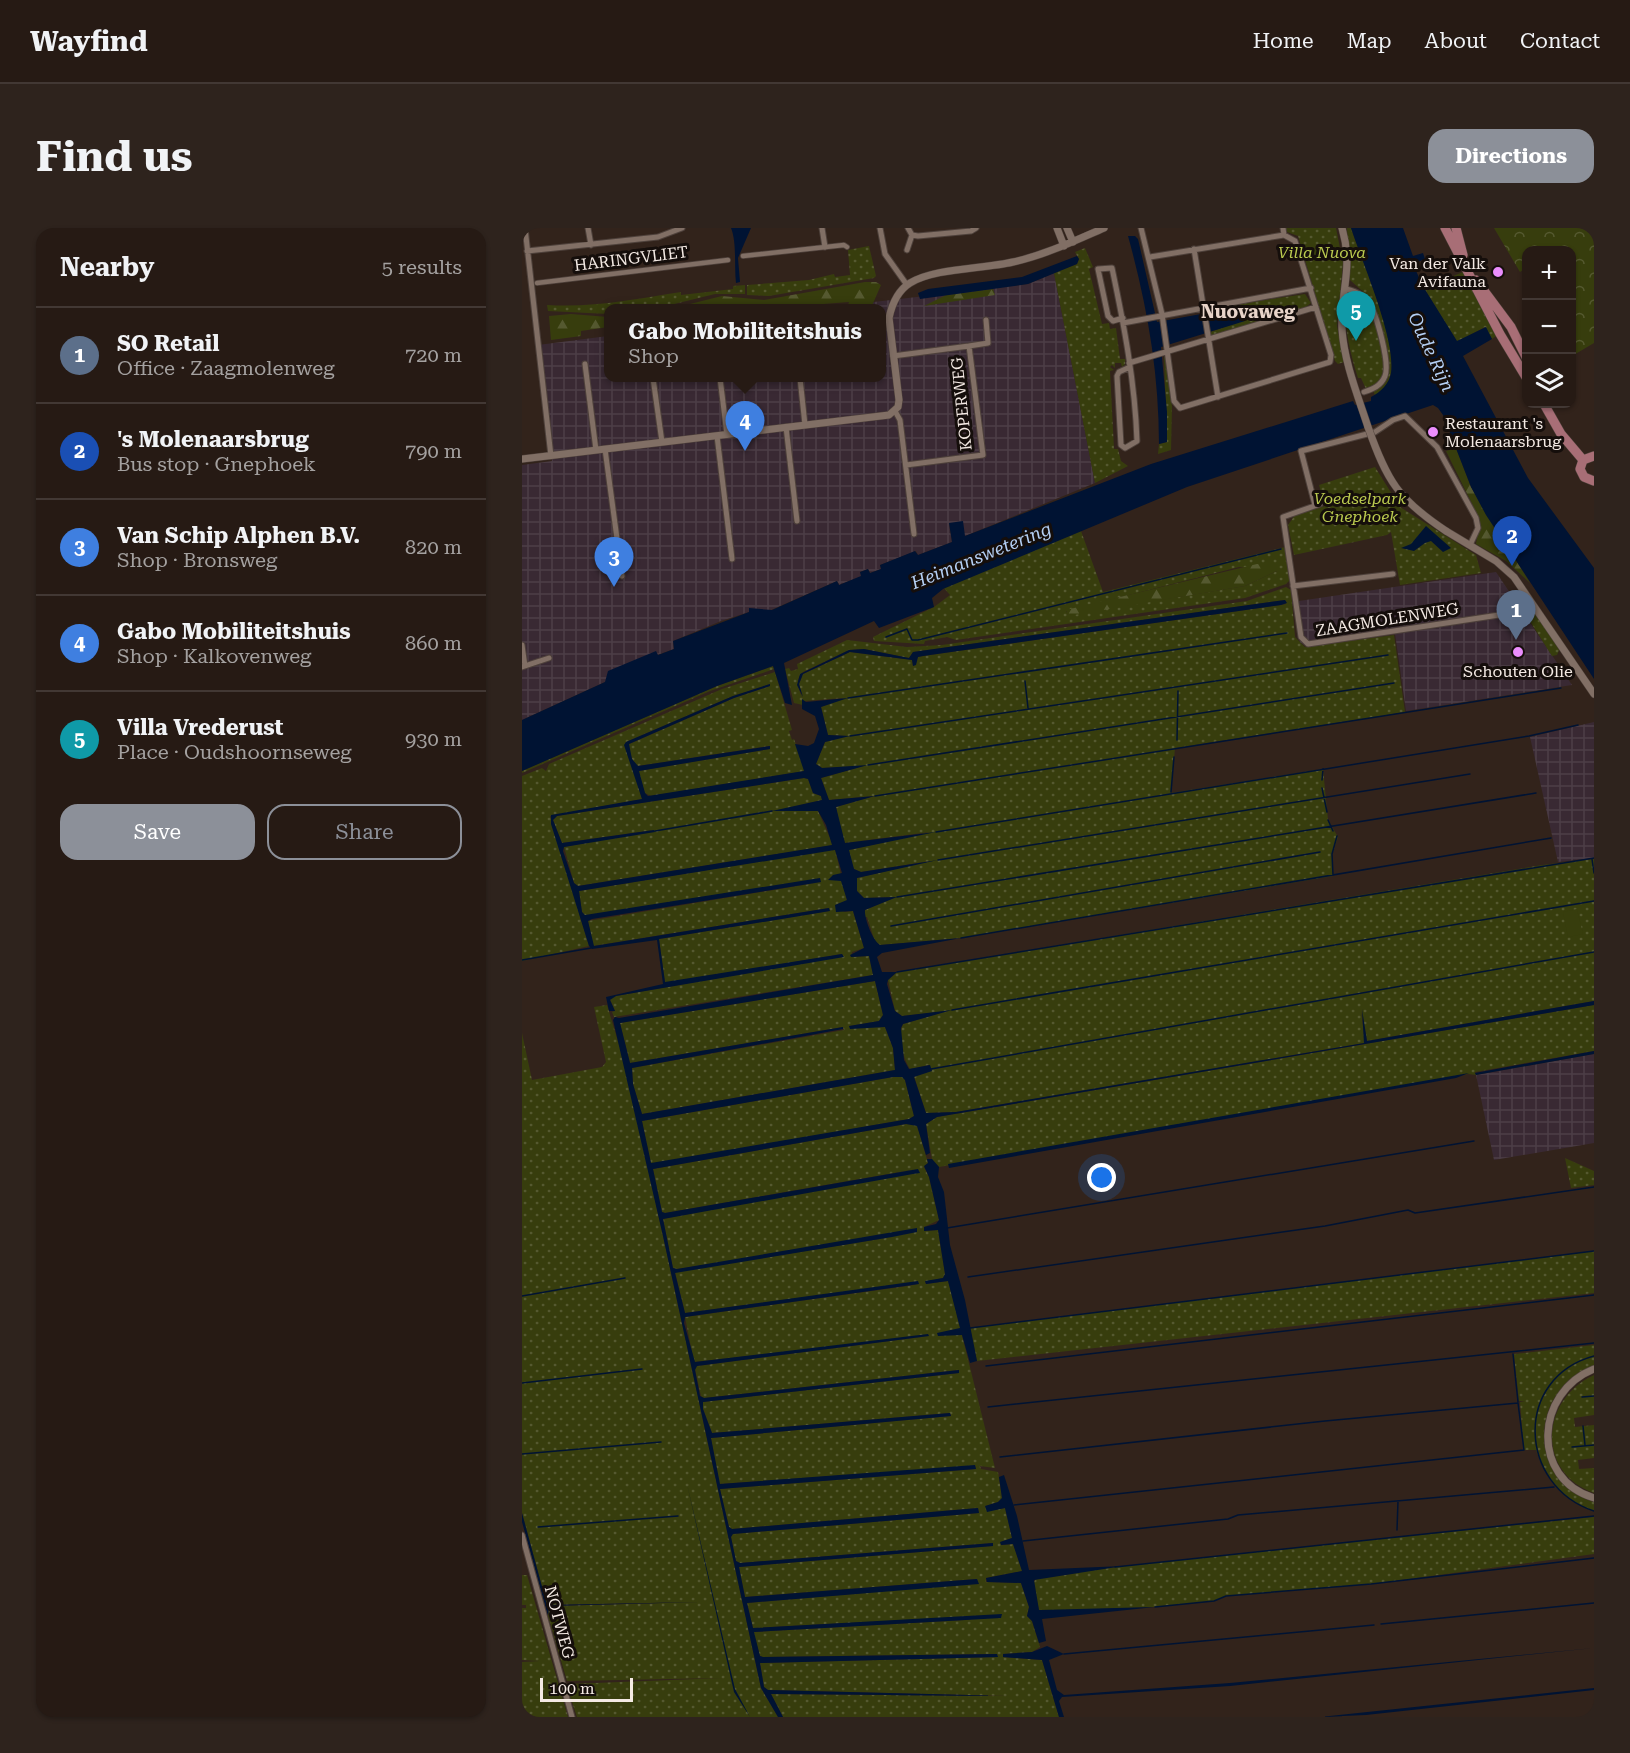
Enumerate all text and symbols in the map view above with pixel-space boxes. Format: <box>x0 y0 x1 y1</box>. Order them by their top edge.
text: Wayfind <box>30 25 148 58</box>
text: Home <box>1253 29 1314 53</box>
text: Map <box>1347 29 1392 53</box>
text: About <box>1425 29 1487 53</box>
text: Contact <box>1520 29 1600 53</box>
button: Directions <box>1428 129 1594 183</box>
text: Find us <box>36 132 193 181</box>
street label: HARINGVLIET <box>573 242 689 275</box>
park label: Villa Nuova <box>1278 243 1366 262</box>
map controls <box>1522 246 1576 408</box>
button: + <box>1522 246 1576 300</box>
text: Nearby <box>60 252 154 282</box>
place label: Van der Valk Avifauna <box>1389 254 1486 291</box>
text: 5 results <box>382 255 462 279</box>
marker: Van der Valk Avifauna <box>1491 265 1505 279</box>
pin: 5 <box>1336 291 1376 341</box>
button: − <box>1522 300 1576 354</box>
district label: Nuovaweg <box>1201 301 1296 322</box>
popup <box>604 304 886 382</box>
water label: Oude Rijn <box>1404 309 1459 395</box>
text: Gabo Mobiliteitshuis <box>628 319 862 344</box>
text: SO Retail <box>117 331 219 356</box>
text: 1 <box>74 343 85 367</box>
text: 720 m <box>405 343 462 367</box>
text: Shop <box>628 344 679 368</box>
button: layers <box>1522 354 1576 408</box>
text: Office · Zaagmolenweg <box>117 356 335 380</box>
street label: KOPERWEG <box>947 356 976 451</box>
pin: 4 <box>726 402 764 451</box>
place label: Restaurant 's Molenaarsbrug <box>1445 414 1562 451</box>
marker: Restaurant 's Molenaarsbrug <box>1426 425 1440 439</box>
text: 's Molenaarsbrug <box>117 427 309 452</box>
text: 2 <box>74 439 85 463</box>
text: 790 m <box>405 439 462 463</box>
text: Bus stop · Gnephoek <box>117 452 316 476</box>
park label: Voedselpark Gnephoek <box>1314 489 1406 526</box>
pin: 2 <box>1492 516 1532 566</box>
water label: Heimanswetering <box>907 518 1054 594</box>
text: Van Schip Alphen B.V. <box>117 523 360 548</box>
text: 3 <box>74 535 85 559</box>
text: 820 m <box>405 535 462 559</box>
pin: 3 <box>594 538 634 587</box>
text: Shop · Bronsweg <box>117 548 277 572</box>
pin: 1 <box>1496 590 1536 640</box>
street label: ZAAGMOLENWEG <box>1314 599 1460 640</box>
text: Gabo Mobiliteitshuis <box>117 619 351 644</box>
text: 4 <box>74 631 85 655</box>
text: 860 m <box>405 631 462 655</box>
text: Shop · Kalkovenweg <box>117 644 311 668</box>
marker: Schouten Olie <box>1511 645 1525 659</box>
place label: Schouten Olie <box>1463 662 1573 681</box>
text: Villa Vrederust <box>117 715 283 740</box>
text: 5 <box>74 727 85 751</box>
text: 930 m <box>405 727 462 751</box>
text: Place · Oudshoornseweg <box>117 740 352 764</box>
button: Save <box>60 804 255 860</box>
button: Share <box>267 804 462 860</box>
your location <box>1087 1163 1116 1192</box>
street label: NOTWEG <box>541 1584 579 1661</box>
scale bar <box>540 1675 633 1702</box>
text: 100 m <box>549 1679 595 1698</box>

